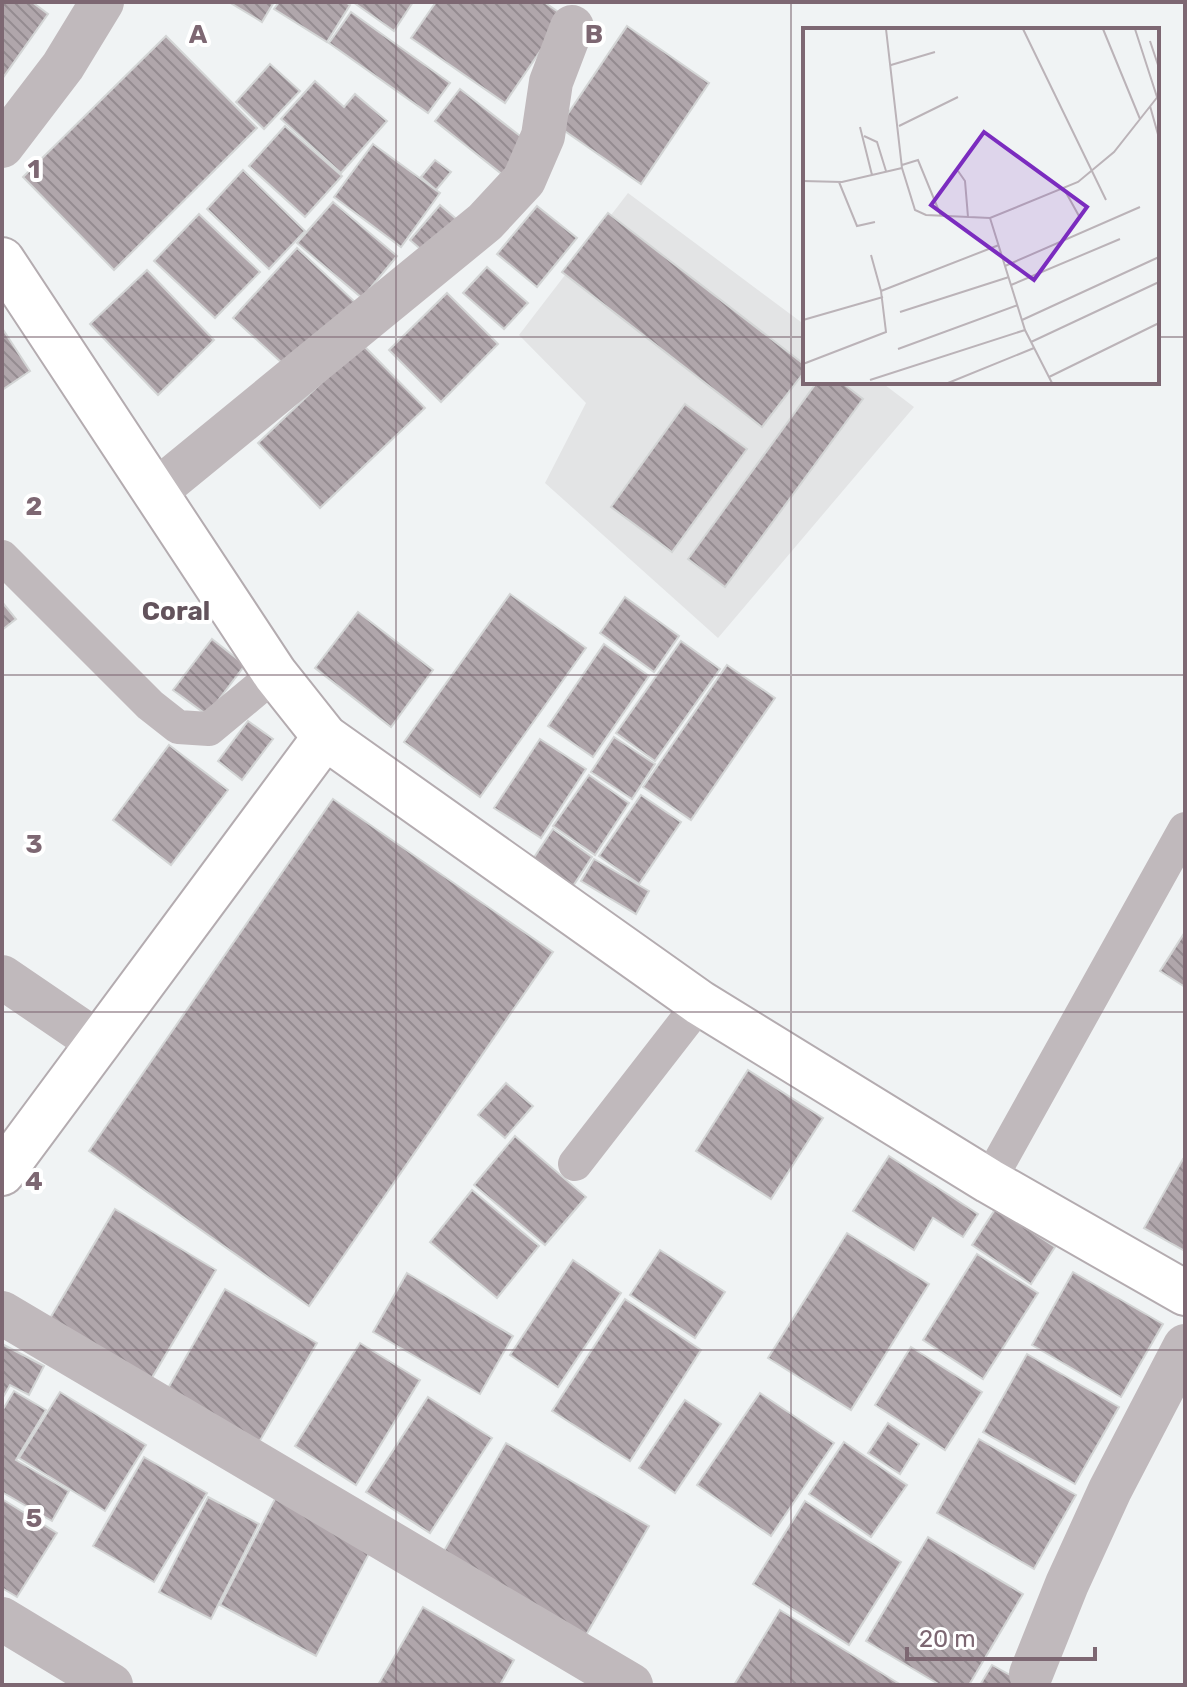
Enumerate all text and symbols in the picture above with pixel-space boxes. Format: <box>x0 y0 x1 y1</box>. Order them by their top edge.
text: A <box>189 19 208 50</box>
text: B <box>585 19 603 50</box>
inset map <box>803 28 1159 384</box>
text: 1 <box>28 154 40 185</box>
text: 2 <box>26 491 42 522</box>
district label: Coral <box>142 596 210 627</box>
text: 3 <box>25 829 43 860</box>
text: 4 <box>25 1166 43 1197</box>
text: 5 <box>26 1503 42 1534</box>
scale bar <box>907 1611 1095 1661</box>
text: 20 m <box>919 1625 976 1653</box>

